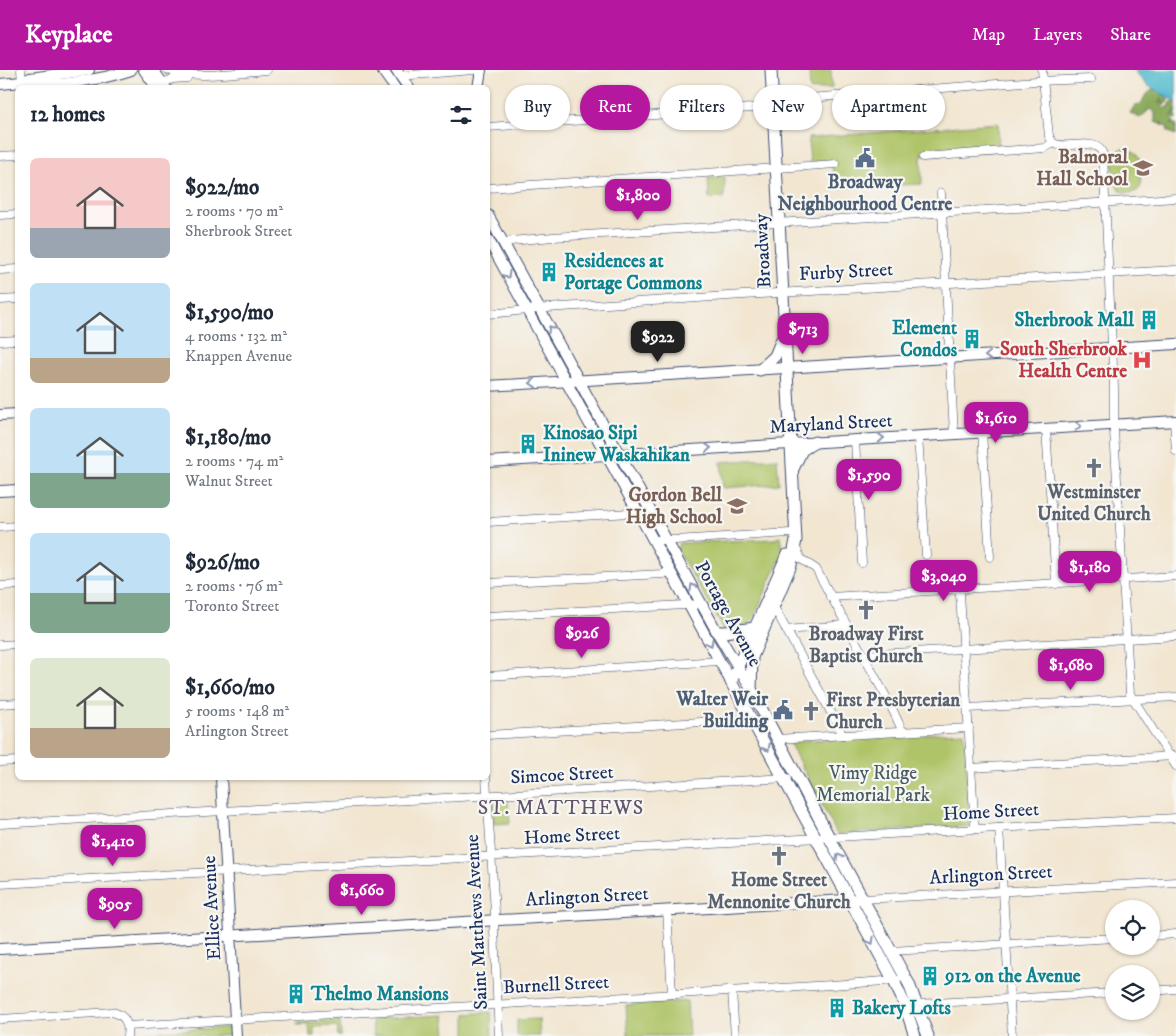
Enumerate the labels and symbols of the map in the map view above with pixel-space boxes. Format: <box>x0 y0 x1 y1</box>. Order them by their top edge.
place label: Balmoral Hall School <box>1036 146 1128 191</box>
public building icon: Broadway Neighbourhood Centre <box>854 147 876 169</box>
school or university icon: Balmoral Hall School <box>1132 157 1154 179</box>
place label: Broadway Neighbourhood Centre <box>778 171 953 216</box>
pin: $1,800 <box>597 178 679 221</box>
street label: Broadway <box>750 212 776 289</box>
place label: Residences at Portage Commons <box>564 250 703 295</box>
street label: Furby Street <box>798 258 894 286</box>
building icon: Residences at Portage Commons <box>538 261 560 283</box>
one-way arrow <box>501 270 511 279</box>
place label: Sherbrook Mall <box>1015 309 1134 332</box>
building icon: Sherbrook Mall <box>1138 309 1160 331</box>
pin: $713 <box>773 312 833 355</box>
place label: Element Condos <box>892 317 958 362</box>
pin: $922 <box>628 320 688 363</box>
one-way arrow <box>547 326 557 335</box>
building icon: Element Condos <box>961 328 983 350</box>
place label: South Sherbrook Health Centre <box>1000 338 1128 383</box>
hospital icon: South Sherbrook Health Centre <box>1131 349 1153 371</box>
one-way arrow <box>983 350 991 361</box>
one-way arrow <box>529 378 537 389</box>
pin: $1,610 <box>955 402 1037 444</box>
street label: Maryland Street <box>769 409 893 439</box>
one-way arrow <box>1074 421 1082 432</box>
place label: Kinosao Sipi Ininew Waskahikan <box>543 422 691 467</box>
building icon: Kinosao Sipi Ininew Waskahikan <box>517 433 539 455</box>
one-way arrow <box>877 433 885 444</box>
one-way arrow <box>704 443 712 454</box>
church icon: Westminster United Church <box>1083 457 1105 479</box>
pin: $1,590 <box>828 458 910 501</box>
place label: Westminster United Church <box>1037 481 1152 526</box>
place label: Gordon Bell High School <box>626 484 722 529</box>
school or university icon: Gordon Bell High School <box>726 495 748 517</box>
pin: $1,180 <box>1049 550 1131 593</box>
street label: Portage Avenue <box>690 557 766 671</box>
pin: $3,040 <box>903 560 985 602</box>
one-way arrow <box>689 584 699 593</box>
church icon: Broadway First Baptist Church <box>855 599 877 621</box>
pin: $926 <box>552 616 612 659</box>
place label: Broadway First Baptist Church <box>809 623 924 668</box>
one-way arrow <box>703 638 713 647</box>
pin: $1,680 <box>1030 648 1112 691</box>
place label: Walter Weir Building <box>676 688 769 733</box>
place label: First Presbyterian Church <box>826 689 961 734</box>
public building icon: Walter Weir Building <box>772 699 794 721</box>
church icon: First Presbyterian Church <box>800 700 822 722</box>
one-way arrow <box>760 743 770 752</box>
street label: Simcoe Street <box>510 761 614 789</box>
park label: Vimy Ridge Memorial Park <box>816 762 930 807</box>
district label: ST. MATTHEWS <box>478 796 644 821</box>
street label: Home Street <box>942 798 1040 826</box>
street label: Home Street <box>523 822 621 850</box>
pin: $1,410 <box>72 824 154 867</box>
street label: Saint Matthews Avenue <box>461 834 493 1010</box>
church icon: Home Street Mennonite Church <box>768 845 790 867</box>
one-way arrow <box>835 853 845 862</box>
street label: Ellice Avenue <box>198 855 226 961</box>
street label: Arlington Street <box>929 860 1053 890</box>
place label: Home Street Mennonite Church <box>707 869 852 914</box>
pin: $1,660 <box>321 874 403 916</box>
street label: Arlington Street <box>525 882 649 912</box>
pin: $905 <box>85 888 145 930</box>
one-way arrow <box>865 935 875 944</box>
building icon: 912 on the Avenue <box>919 965 941 987</box>
place label: 912 on the Avenue <box>943 965 1081 988</box>
street label: Burnell Street <box>502 971 610 999</box>
building icon: Thelmo Mansions <box>285 983 307 1005</box>
place label: Thelmo Mansions <box>310 983 449 1006</box>
building icon: Bakery Lofts <box>826 997 848 1019</box>
place label: Bakery Lofts <box>852 997 951 1020</box>

